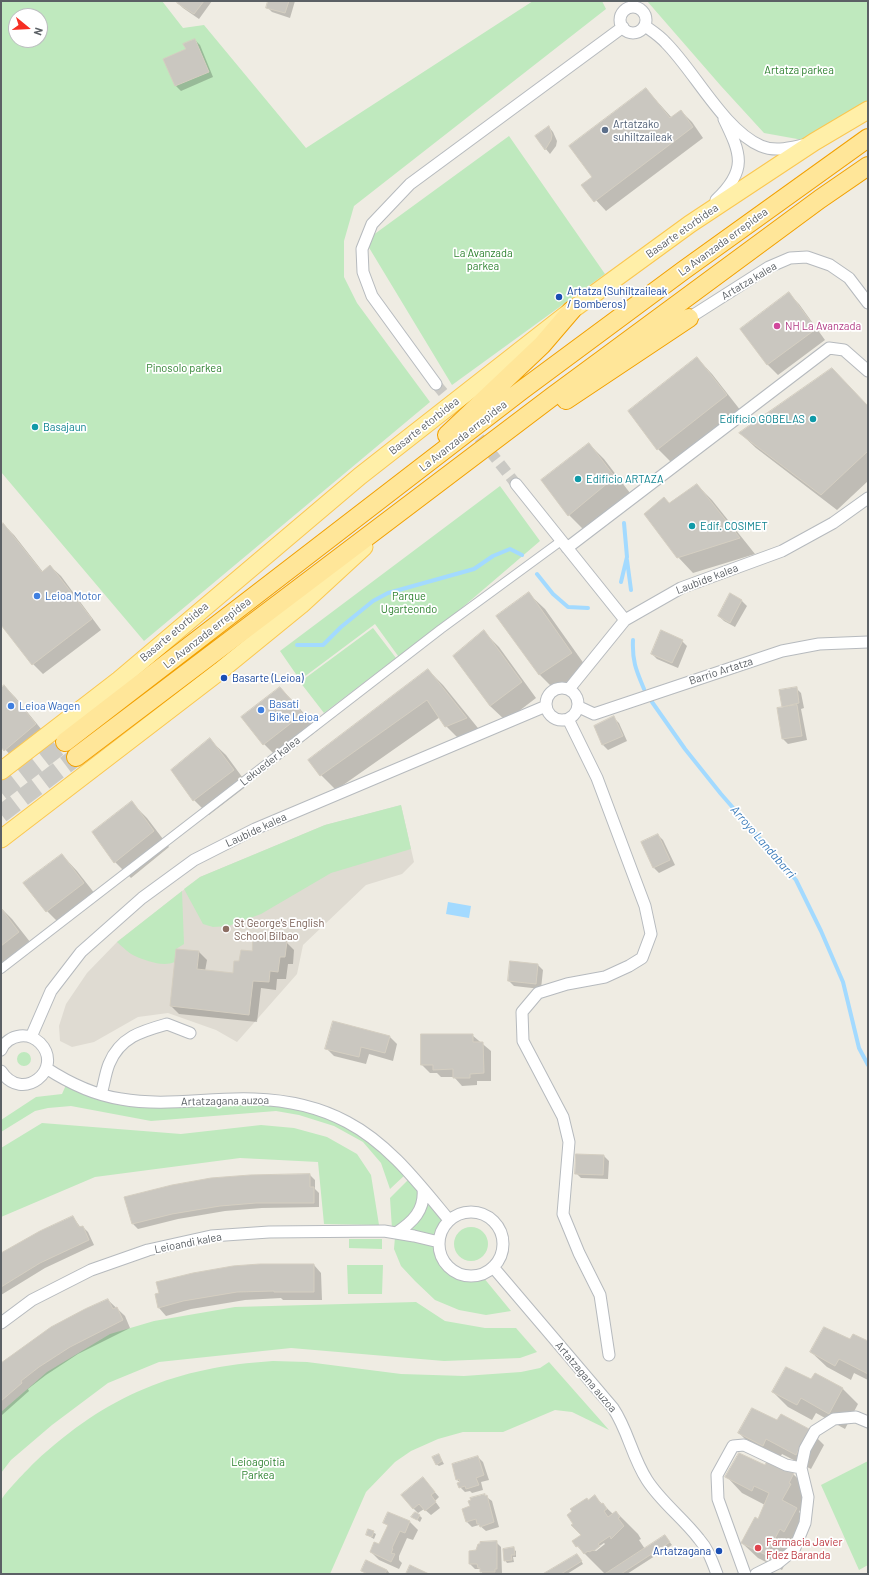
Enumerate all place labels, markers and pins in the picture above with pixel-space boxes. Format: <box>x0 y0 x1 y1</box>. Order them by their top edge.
place label: Artatzako suhiltzaileak <box>613 117 672 143</box>
marker: Artatzako suhiltzaileak <box>600 125 610 135</box>
place label: Artatza (Suhiltzaileak / Bomberos) <box>567 284 667 310</box>
marker: Artatza (Suhiltzaileak / Bomberos) <box>554 292 564 302</box>
place label: NH La Avanzada <box>785 319 861 333</box>
marker: NH La Avanzada <box>772 321 782 331</box>
place label: Edificio GOBELAS <box>720 412 805 426</box>
marker: Edificio GOBELAS <box>808 414 818 424</box>
place label: Basajaun <box>43 420 87 434</box>
marker: Basajaun <box>30 422 40 432</box>
place label: Edificio ARTAZA <box>586 472 664 486</box>
marker: Edificio ARTAZA <box>573 474 583 484</box>
place label: Edif. COSIMET <box>700 519 768 533</box>
marker: Edif. COSIMET <box>687 521 697 531</box>
place label: Leioa Motor <box>45 589 101 603</box>
marker: Leioa Motor <box>32 591 42 601</box>
place label: Basarte (Leioa) <box>232 671 304 685</box>
marker: Basarte (Leioa) <box>219 673 229 683</box>
place label: Basati Bike Leioa <box>269 697 319 723</box>
place label: Leioa Wagen <box>19 699 80 713</box>
marker: Leioa Wagen <box>6 701 16 711</box>
marker: Basati Bike Leioa <box>256 705 266 715</box>
place label: St George's English School Bilbao <box>234 916 324 942</box>
marker: St George's English School Bilbao <box>221 924 231 934</box>
place label: Farmacia Javier Fdez Baranda <box>766 1535 842 1561</box>
marker: Farmacia Javier Fdez Baranda <box>753 1543 763 1553</box>
place label: Artatzagana <box>653 1544 711 1558</box>
marker: Artatzagana <box>714 1546 724 1556</box>

